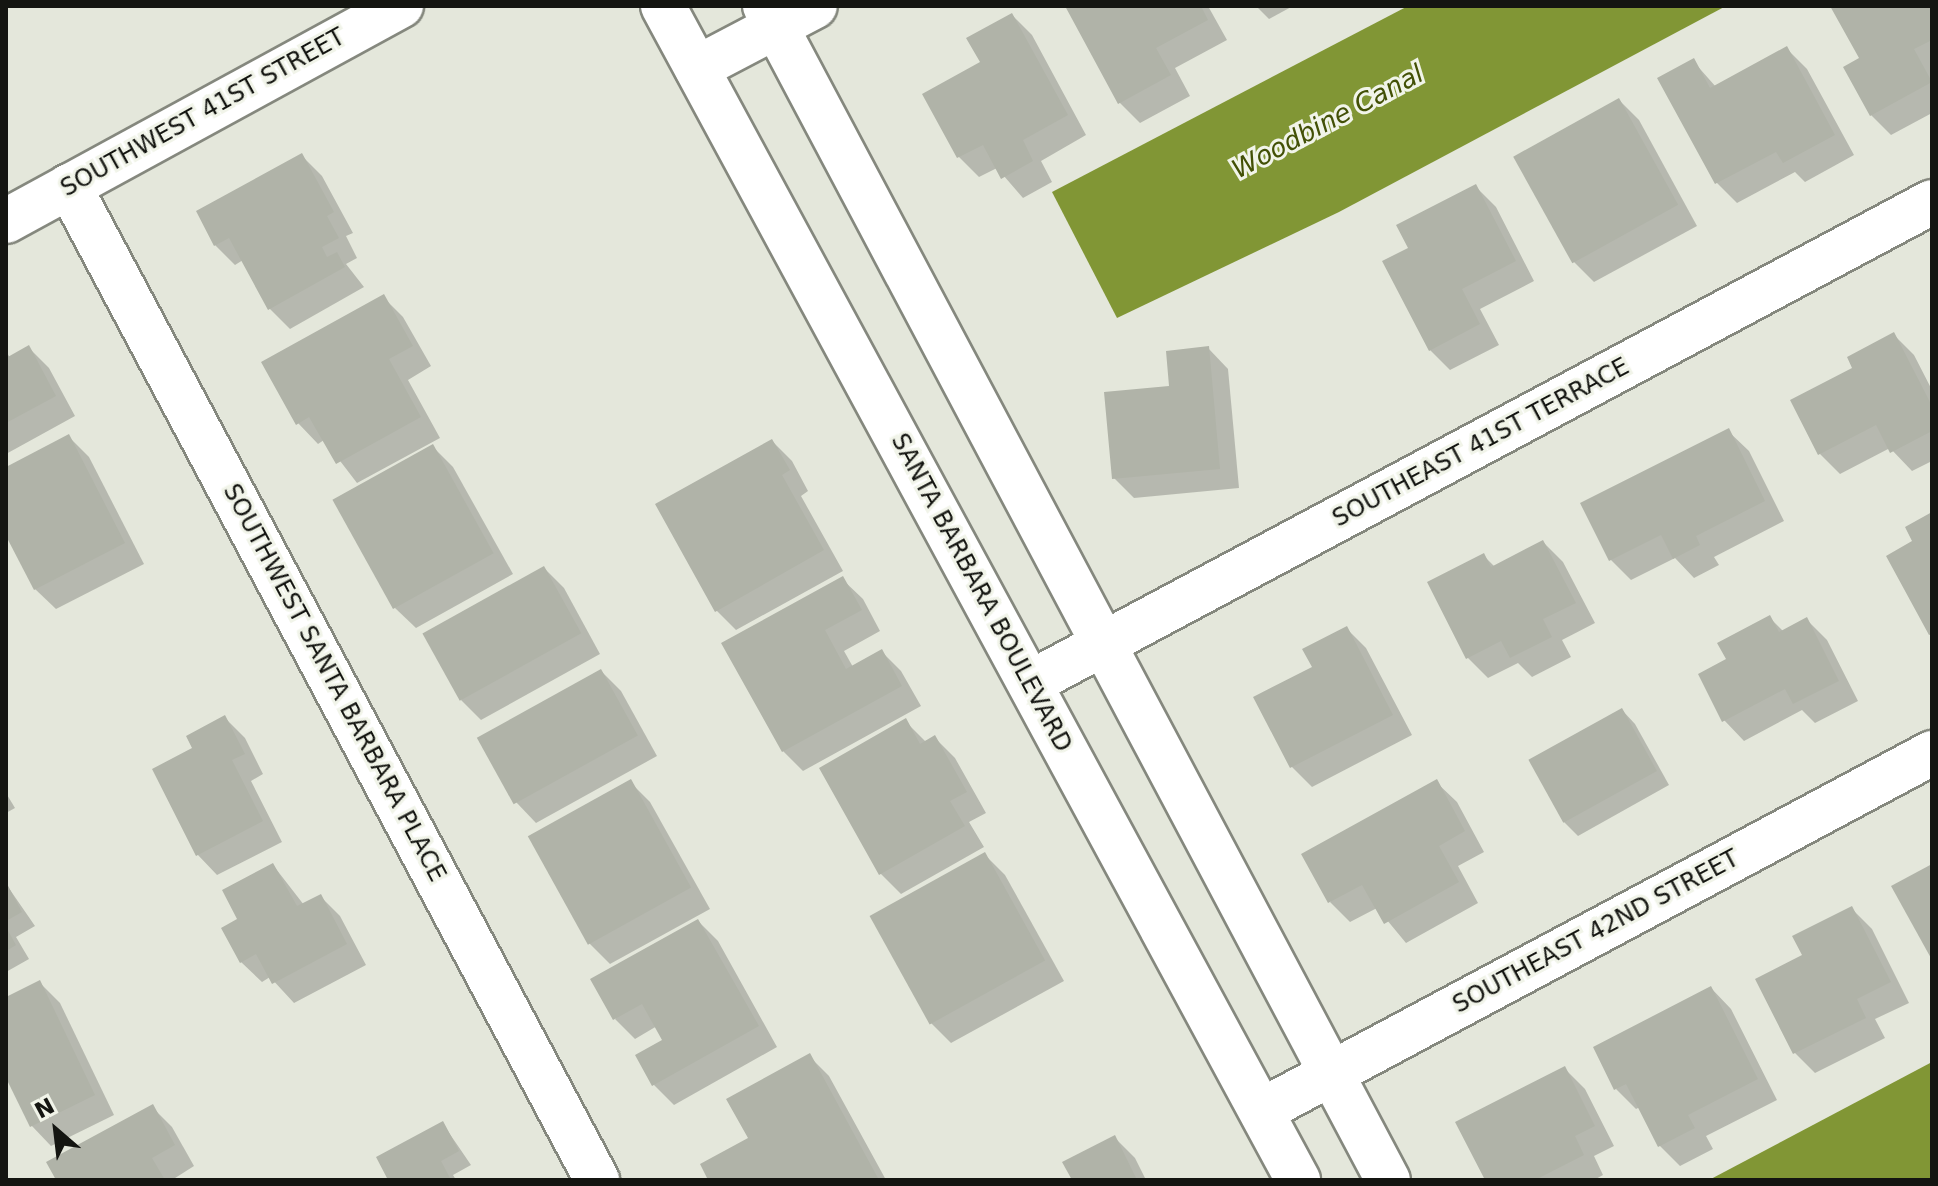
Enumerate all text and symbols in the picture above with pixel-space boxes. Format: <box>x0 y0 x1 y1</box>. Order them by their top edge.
street label: SOUTHWEST 41ST STREET <box>56 23 350 203</box>
water label: Woodbine Canal <box>1227 58 1429 186</box>
street label: SOUTHEAST 41ST TERRACE <box>1328 352 1634 534</box>
street label: SANTA BARBARA BOULEVARD <box>885 429 1077 757</box>
street label: SOUTHWEST SANTA BARBARA PLACE <box>217 479 451 887</box>
street label: SOUTHEAST 42ND STREET <box>1448 844 1744 1020</box>
north arrow <box>16 1090 96 1170</box>
text: N <box>30 1093 58 1124</box>

